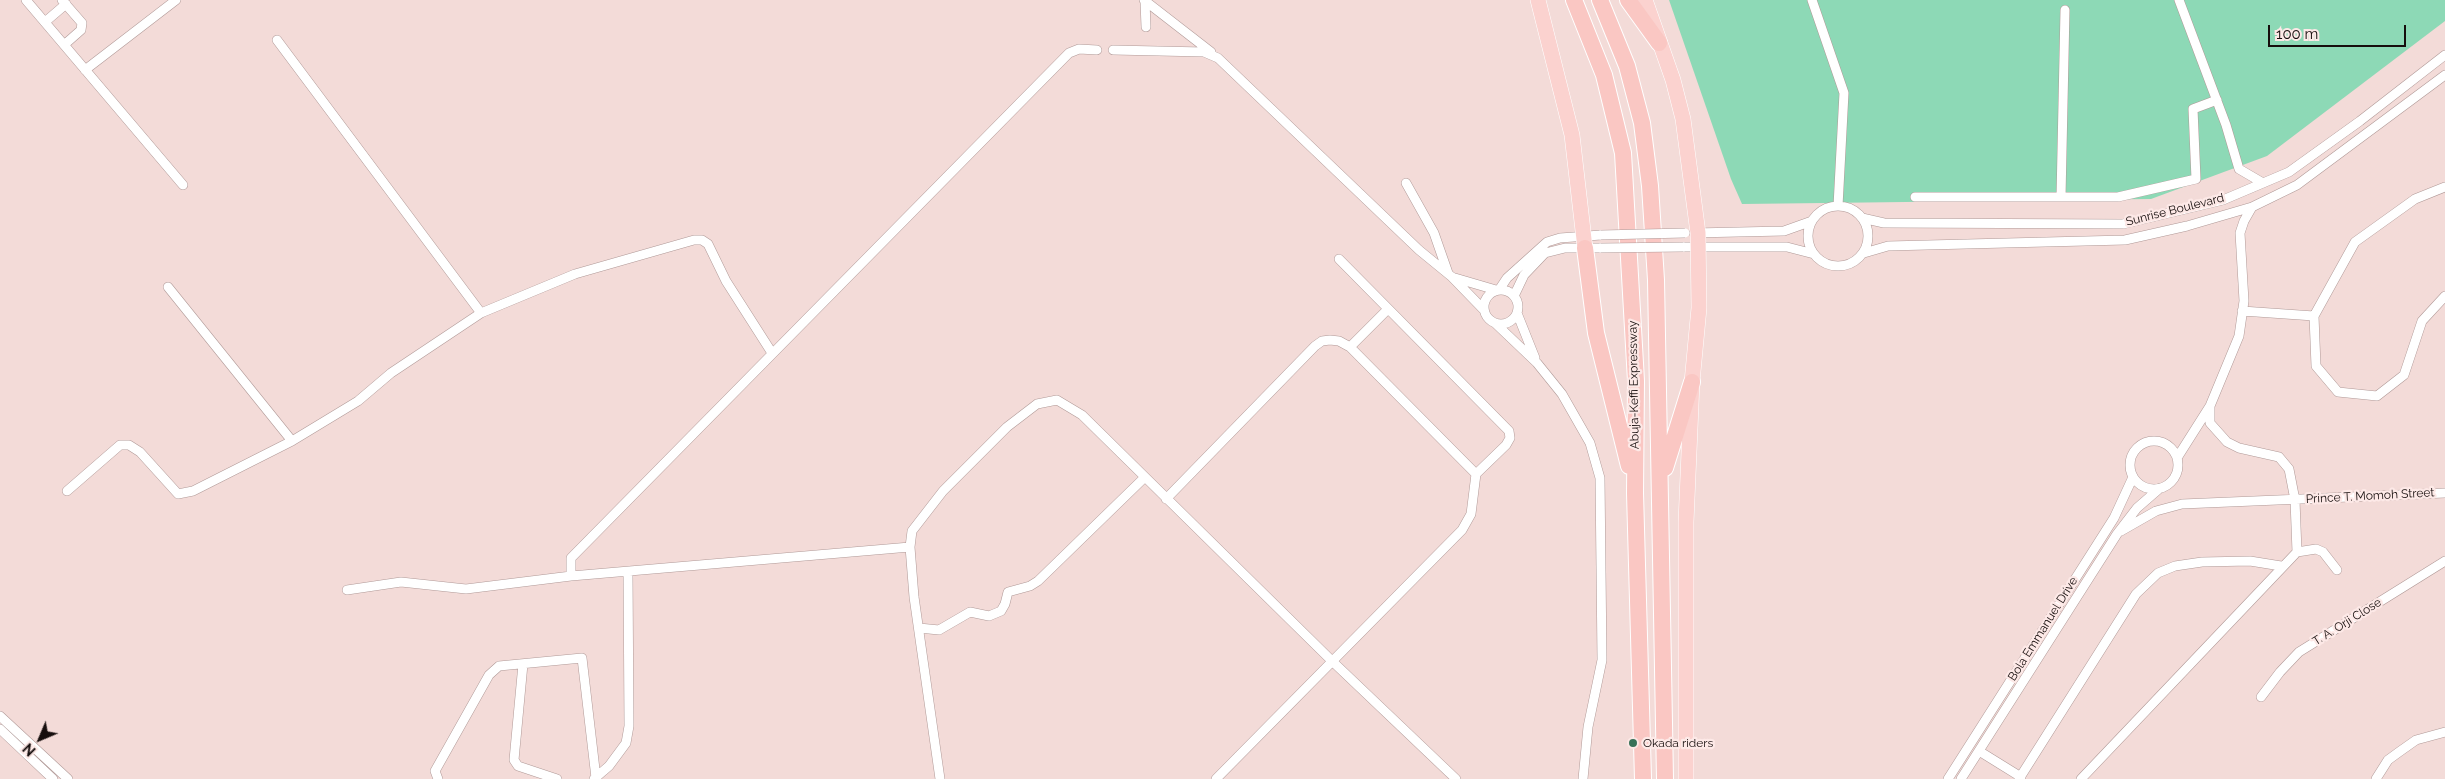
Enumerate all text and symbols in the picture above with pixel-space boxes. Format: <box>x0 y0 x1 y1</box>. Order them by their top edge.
scale bar <box>2270 15 2408 47</box>
text: 100 m <box>2276 25 2318 43</box>
street label: Sunrise Boulevard <box>2124 191 2226 229</box>
street label: Abuja-Keffi Expressway <box>1626 320 1642 450</box>
street label: Prince T. Momoh Street <box>2305 485 2435 507</box>
street label: Bola Emmanuel Drive <box>2005 574 2081 684</box>
street label: T. A. Orji Close <box>2310 595 2384 649</box>
north arrow <box>15 714 65 764</box>
place label: Okada riders <box>1643 736 1713 750</box>
marker: Okada riders <box>1627 737 1639 749</box>
text: N <box>20 740 39 759</box>

